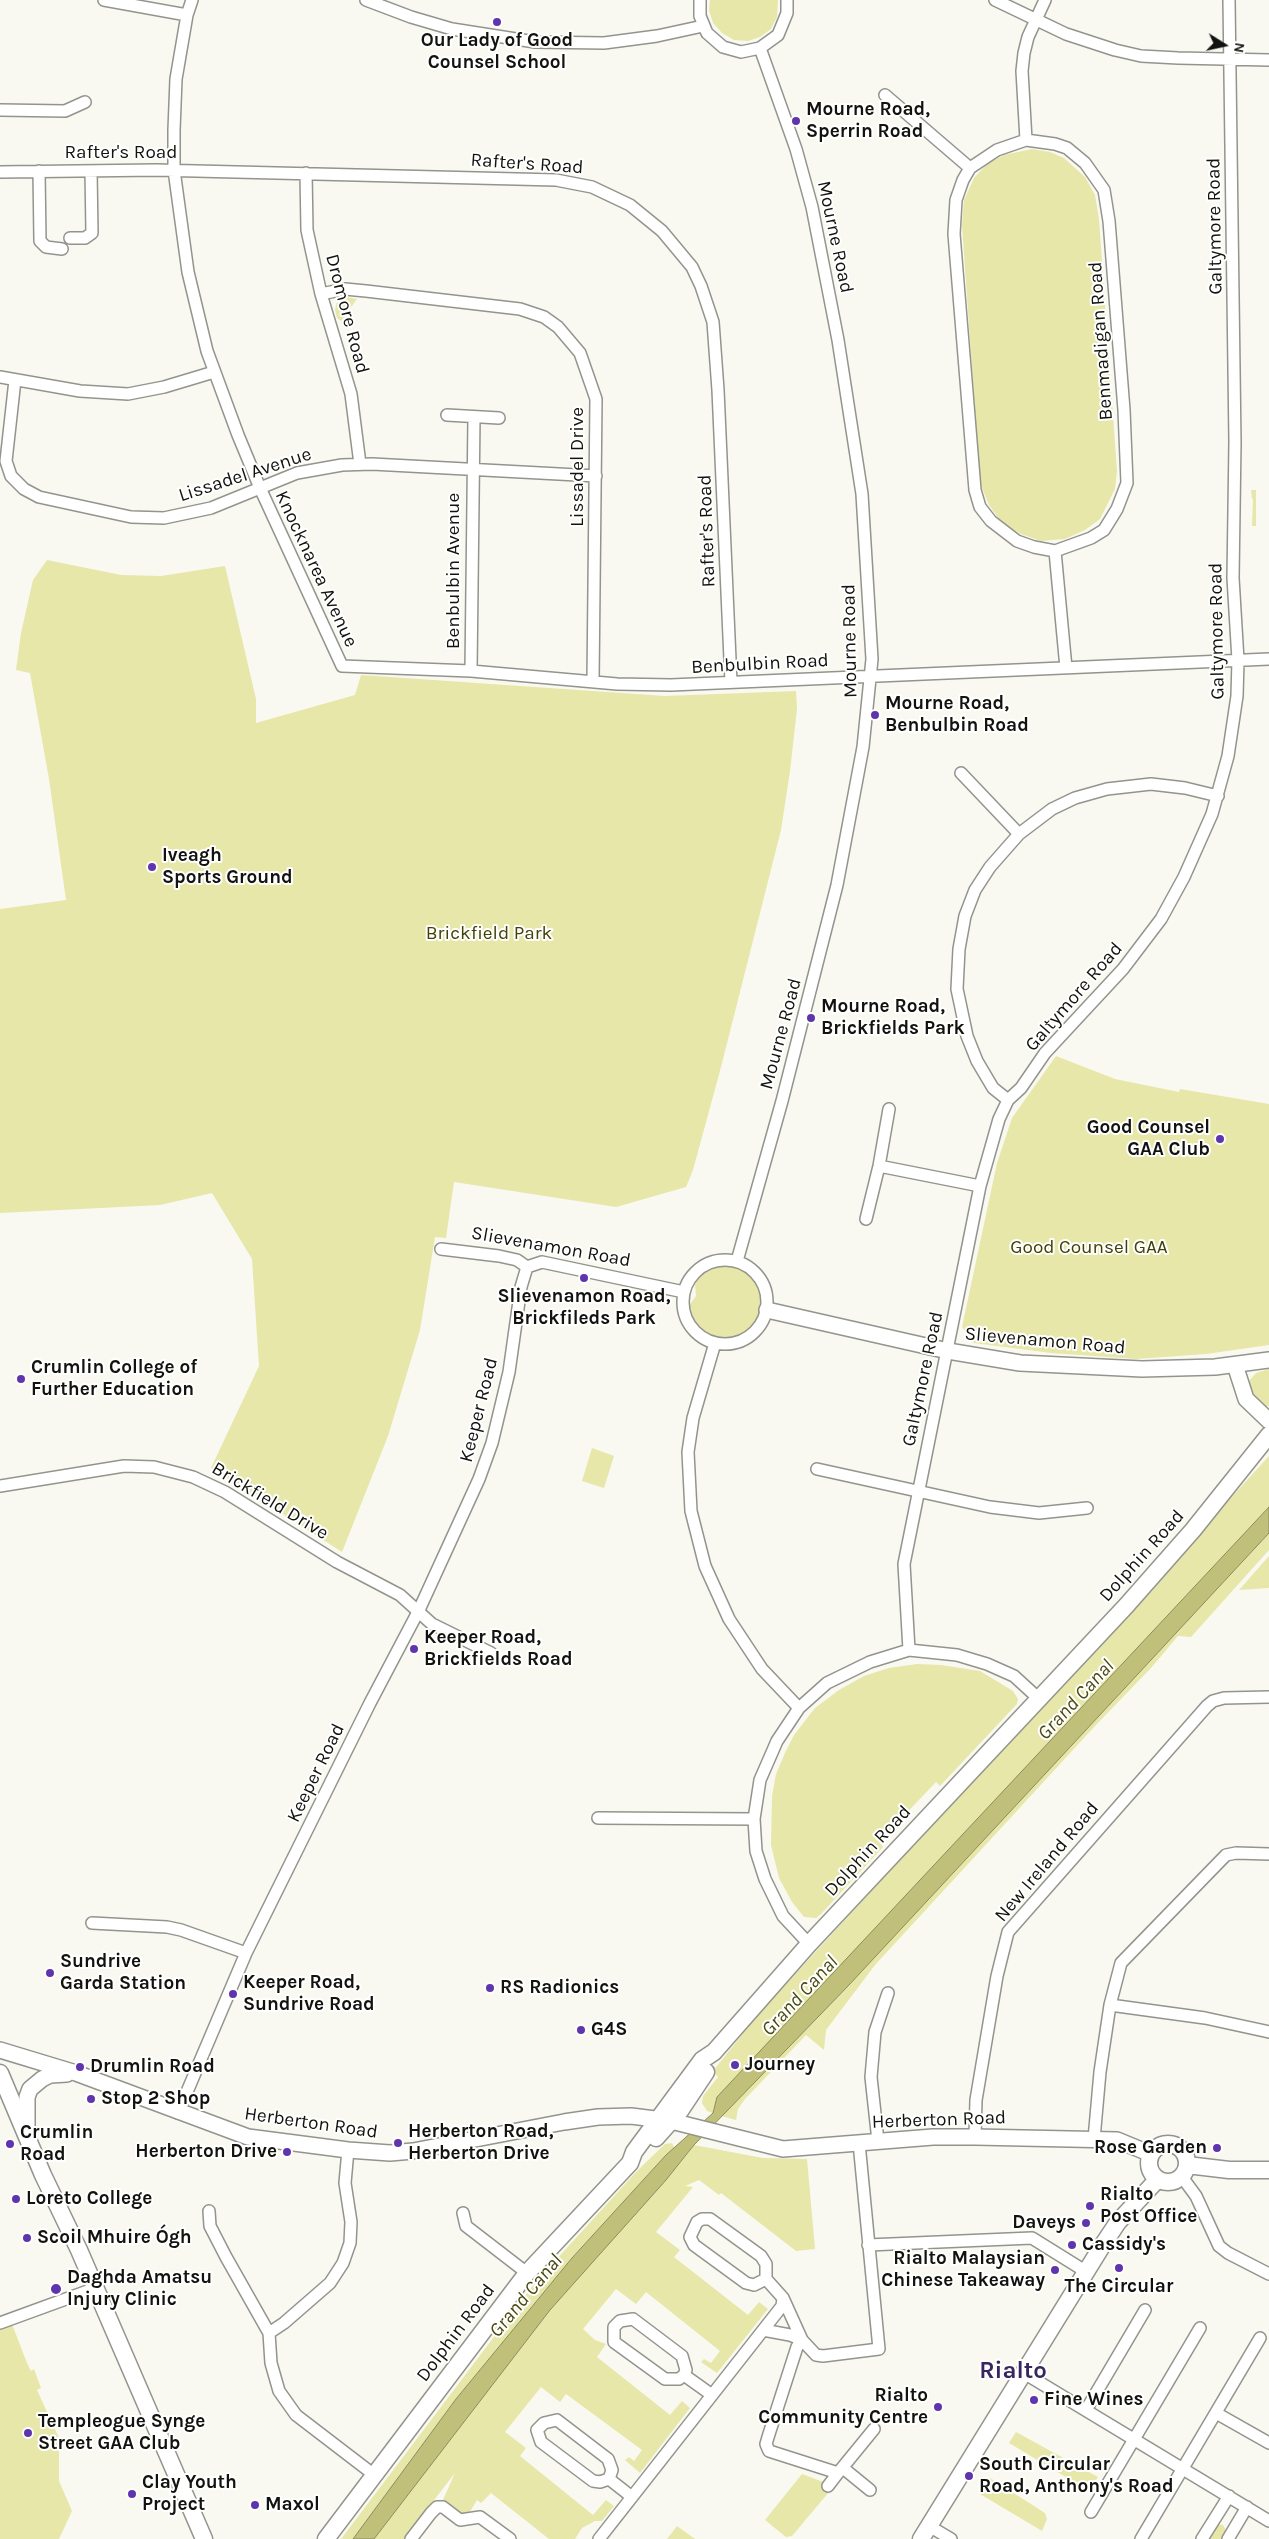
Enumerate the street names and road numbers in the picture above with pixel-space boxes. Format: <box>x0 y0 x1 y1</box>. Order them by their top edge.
street label: Rafter's Road <box>64 142 178 164</box>
street label: Rafter's Road <box>470 149 584 179</box>
street label: Galtymore Road <box>1202 157 1228 295</box>
street label: Mourne Road <box>812 179 858 295</box>
street label: Dromore Road <box>320 252 374 376</box>
street label: Benmadigan Road <box>1084 261 1118 421</box>
street label: Lissadel Drive <box>567 407 589 527</box>
street label: Lissadel Avenue <box>176 443 314 507</box>
street label: Rafter's Road <box>694 474 720 588</box>
street label: Knocknarea Avenue <box>270 487 362 651</box>
street label: Benbulbin Avenue <box>443 493 465 649</box>
street label: Galtymore Road <box>1204 562 1230 700</box>
street label: Mourne Road <box>838 584 862 698</box>
street label: Benbulbin Road <box>691 649 829 679</box>
street label: Galtymore Road <box>1020 938 1128 1056</box>
street label: Mourne Road <box>755 976 807 1092</box>
street label: Slievenamon Road <box>470 1222 632 1272</box>
street label: Galtymore Road <box>898 1310 948 1448</box>
street label: Slievenamon Road <box>964 1323 1126 1359</box>
street label: Keeper Road <box>455 1355 503 1465</box>
street label: Brickfield Drive <box>207 1457 333 1545</box>
street label: Dolphin Road <box>1095 1505 1189 1607</box>
street label: Keeper Road <box>282 1720 350 1826</box>
street label: New Ireland Road <box>990 1797 1104 1927</box>
street label: Dolphin Road <box>820 1801 916 1901</box>
street label: Herberton Road <box>243 2102 379 2144</box>
street label: Herberton Road <box>871 2106 1007 2134</box>
street label: Dolphin Road <box>412 2280 500 2386</box>

